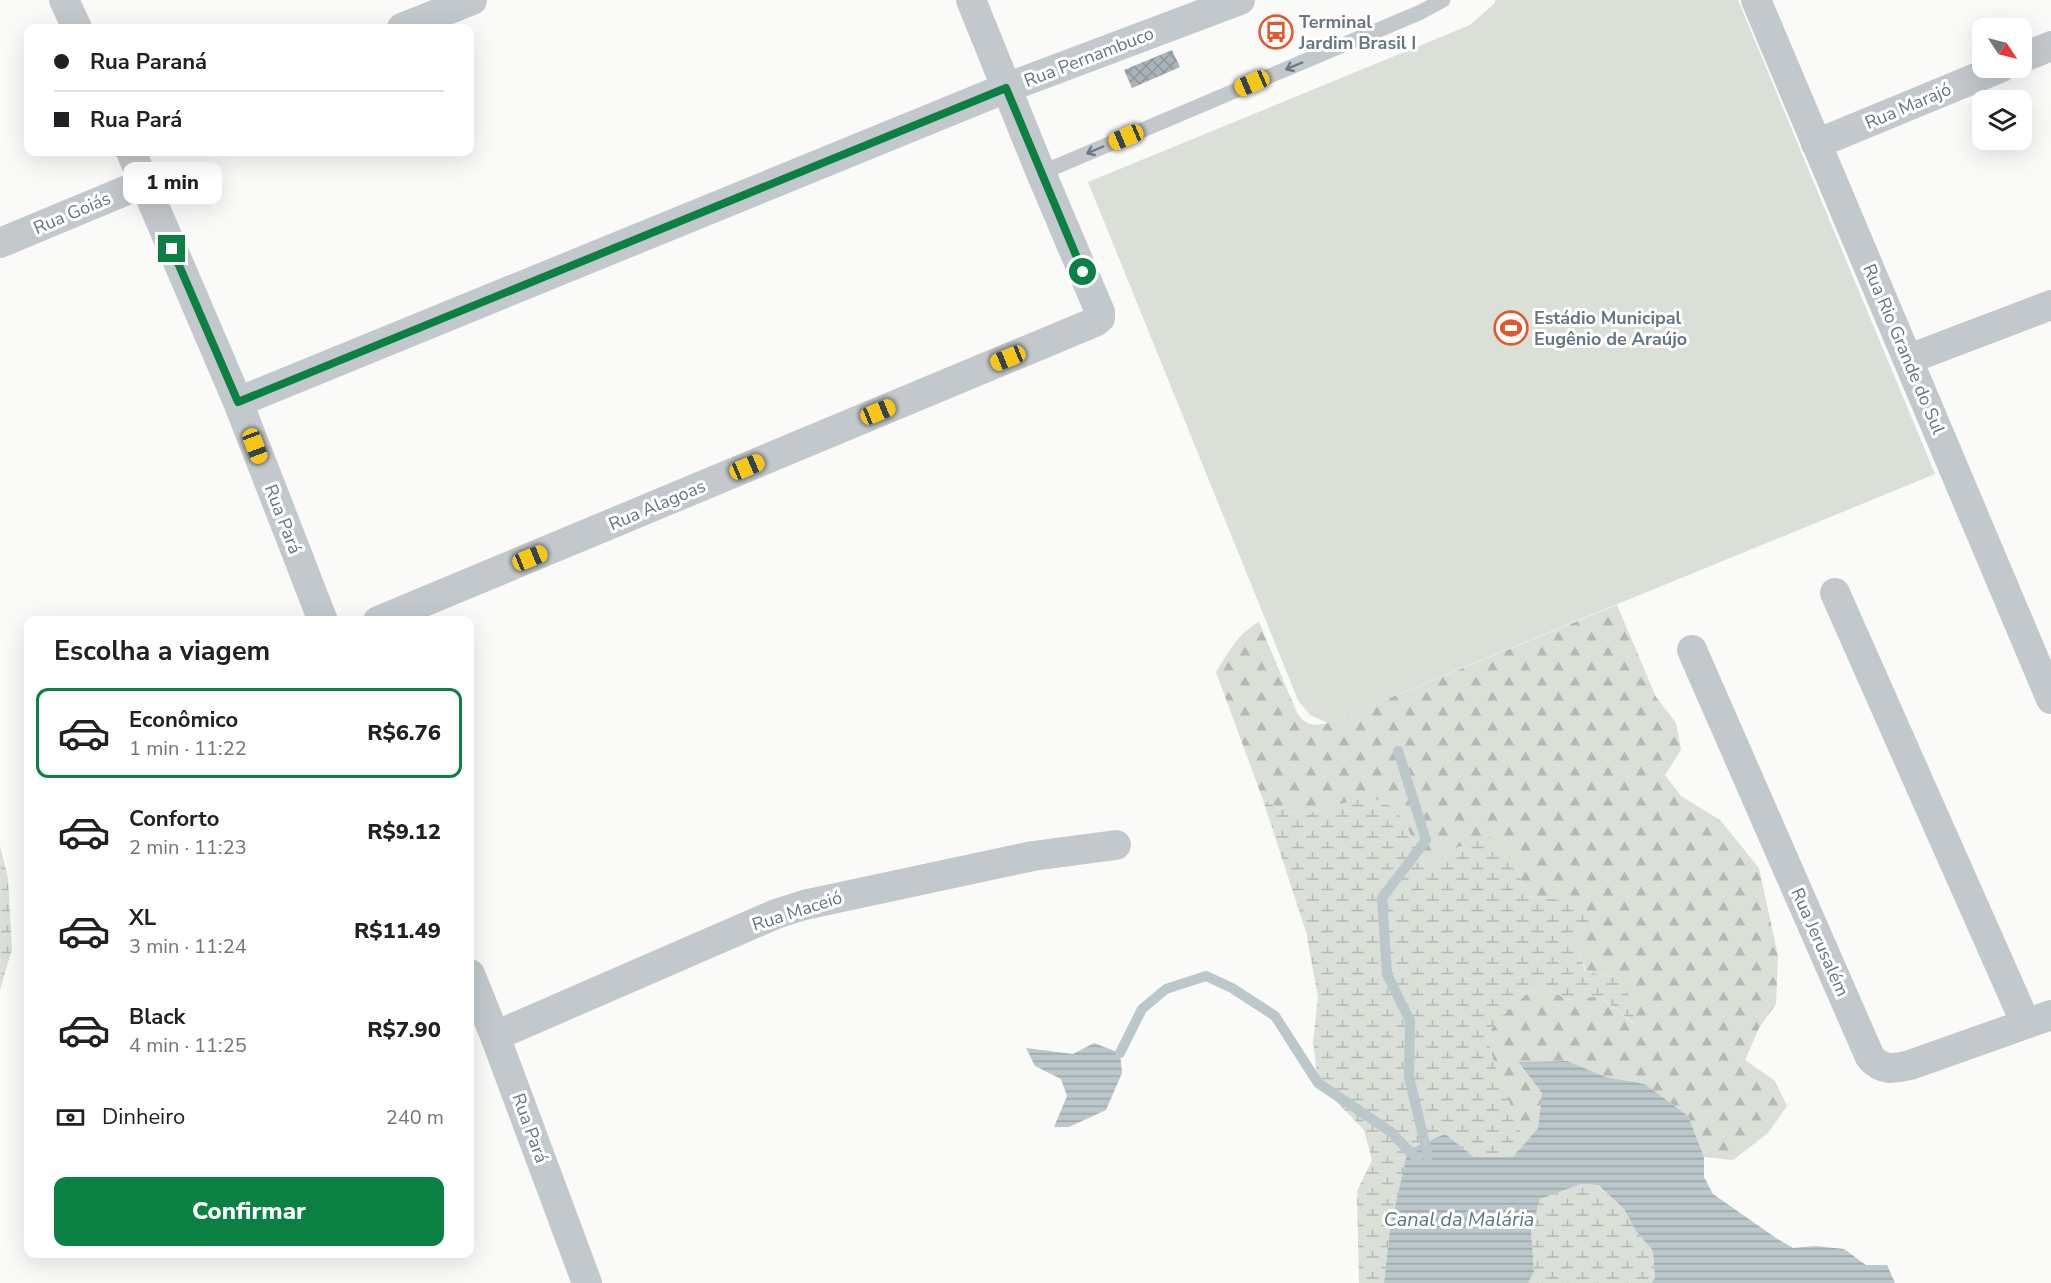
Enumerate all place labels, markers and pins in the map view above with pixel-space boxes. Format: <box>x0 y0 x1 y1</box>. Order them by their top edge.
place label: Terminal Jardim Brasil I <box>1298 10 1416 55</box>
bus stop icon: Terminal Jardim Brasil I <box>1258 14 1294 50</box>
place label: Estádio Municipal Eugênio de Araújo <box>1534 306 1687 351</box>
sports icon: Estádio Municipal Eugênio de Araújo <box>1493 310 1529 346</box>

